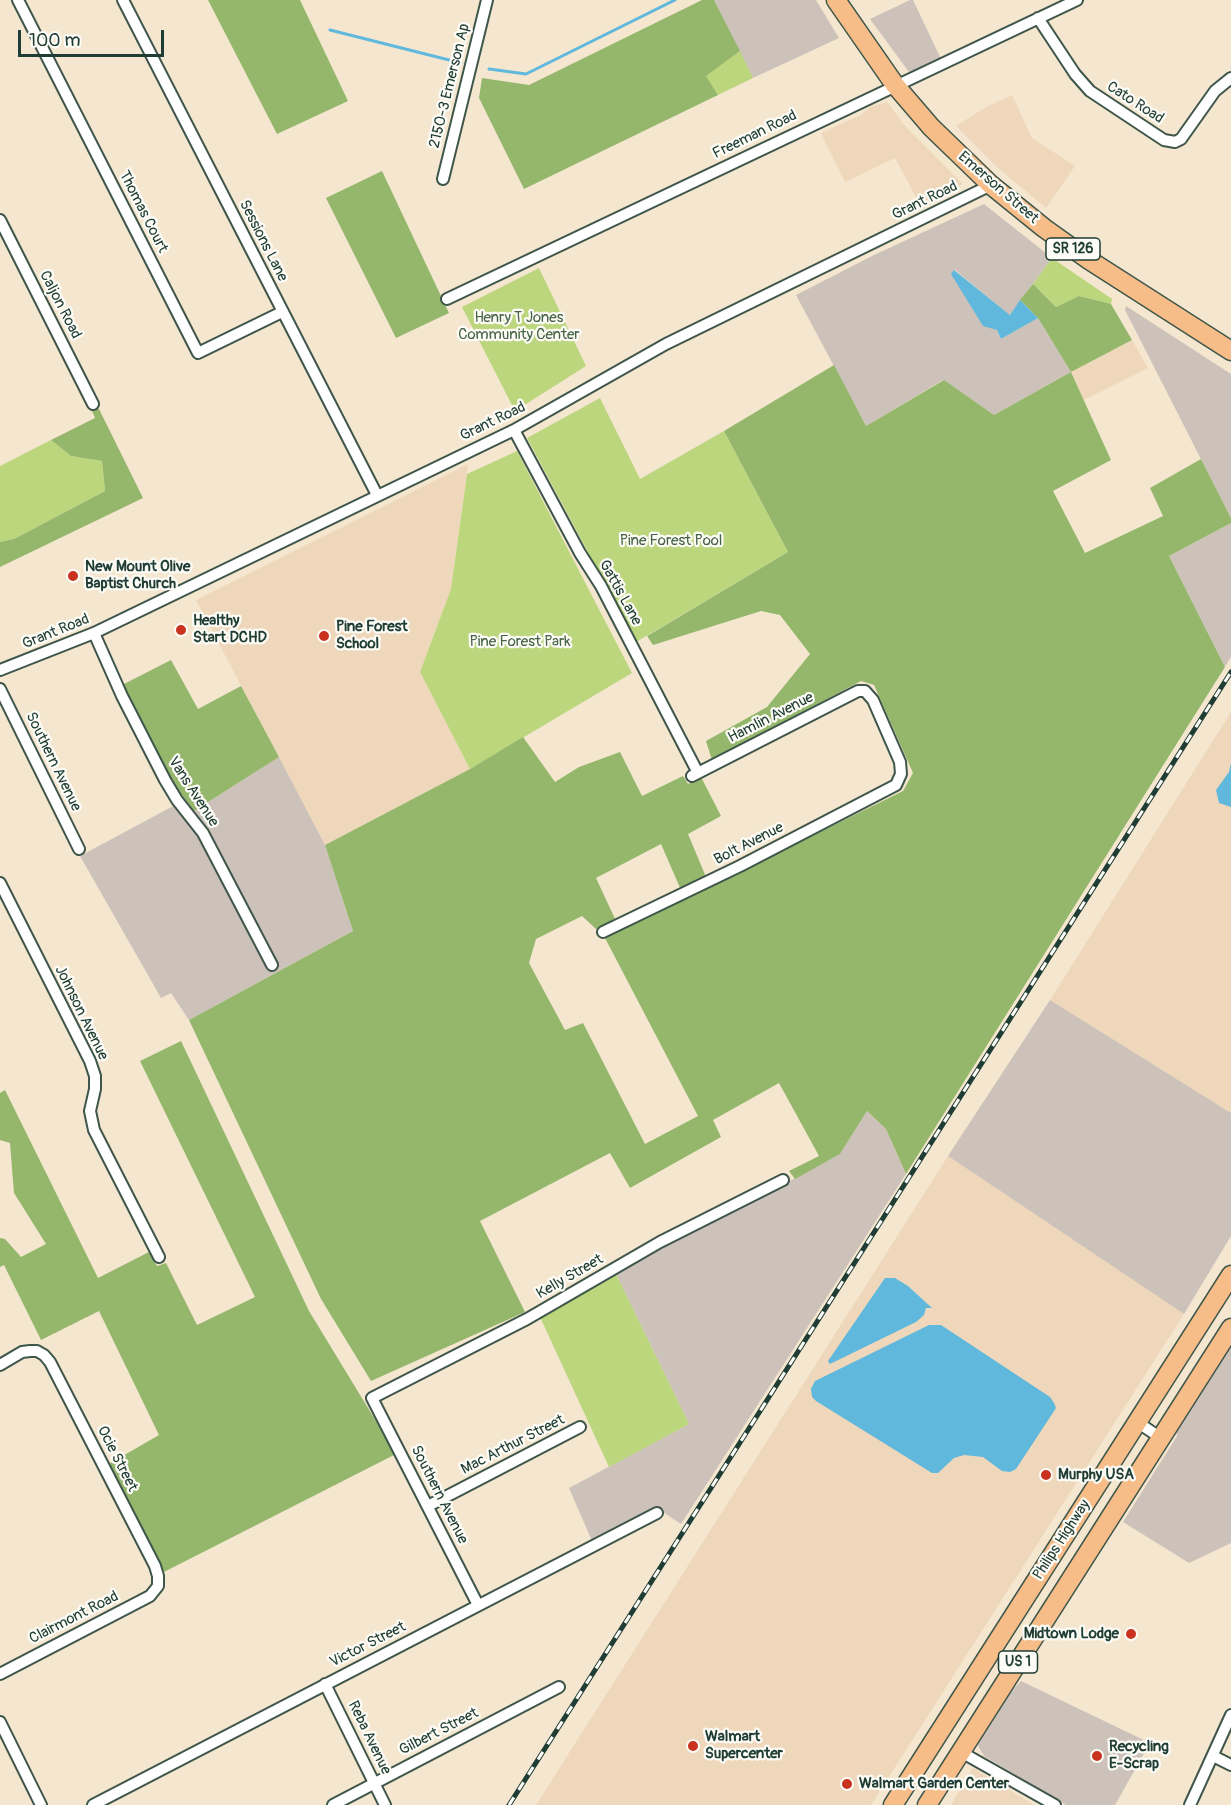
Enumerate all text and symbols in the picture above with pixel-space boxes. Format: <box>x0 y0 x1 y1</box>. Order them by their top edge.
scale bar <box>21 18 166 56</box>
street label: 2150-3 Emerson Ap <box>426 22 474 150</box>
text: 100 m <box>29 29 81 52</box>
street label: Cato Road <box>1103 78 1167 128</box>
street label: Freeman Road <box>710 107 800 163</box>
street label: Emerson Street <box>954 148 1042 228</box>
street label: Thomas Court <box>115 168 171 256</box>
street label: Grant Road <box>889 177 961 225</box>
street label: Sessions Lane <box>235 197 291 285</box>
road number: SR 126 <box>1046 238 1100 260</box>
street label: Caljon Road <box>35 268 85 342</box>
park label: Henry T Jones Community Center <box>458 309 580 344</box>
street label: Grant Road <box>457 398 529 446</box>
park label: Pine Forest Pool <box>620 532 722 550</box>
street label: Gattis Lane <box>595 557 645 629</box>
place label: New Mount Olive Baptist Church <box>85 558 190 593</box>
marker: New Mount Olive Baptist Church <box>66 569 80 583</box>
street label: Grant Road <box>20 610 92 654</box>
place label: Healthy Start DCHD <box>193 612 267 647</box>
place label: Pine Forest School <box>336 618 407 653</box>
marker: Healthy Start DCHD <box>174 623 188 637</box>
marker: Pine Forest School <box>317 629 331 643</box>
park label: Pine Forest Park <box>470 633 570 651</box>
street label: Hamlin Avenue <box>725 689 817 747</box>
street label: Southern Avenue <box>21 710 85 814</box>
street label: Vans Avenue <box>164 754 222 830</box>
street label: Bolt Avenue <box>711 819 787 869</box>
street label: Johnson Avenue <box>50 963 112 1063</box>
street label: Kelly Street <box>533 1251 607 1303</box>
street label: Mac Arthur Street <box>458 1411 568 1479</box>
street label: Ocie Street <box>93 1423 141 1495</box>
street label: Southern Avenue <box>406 1443 472 1547</box>
place label: Murphy USA <box>1058 1466 1134 1484</box>
marker: Murphy USA <box>1039 1468 1053 1482</box>
street label: Philips Highway <box>1029 1497 1095 1583</box>
street label: Clairmont Road <box>26 1588 122 1648</box>
street label: Victor Street <box>327 1618 409 1672</box>
place label: Midtown Lodge <box>1024 1625 1119 1643</box>
marker: Midtown Lodge <box>1124 1627 1138 1641</box>
road number: US 1 <box>998 1651 1038 1673</box>
street label: Reba Avenue <box>343 1698 395 1778</box>
street label: Gilbert Street <box>396 1704 482 1760</box>
place label: Walmart Supercenter <box>705 1728 783 1763</box>
place label: Recycling E-Scrap <box>1109 1738 1169 1773</box>
marker: Walmart Supercenter <box>686 1739 700 1753</box>
marker: Recycling E-Scrap <box>1090 1749 1104 1763</box>
place label: Walmart Garden Center <box>859 1775 1009 1793</box>
marker: Walmart Garden Center <box>840 1777 854 1791</box>

